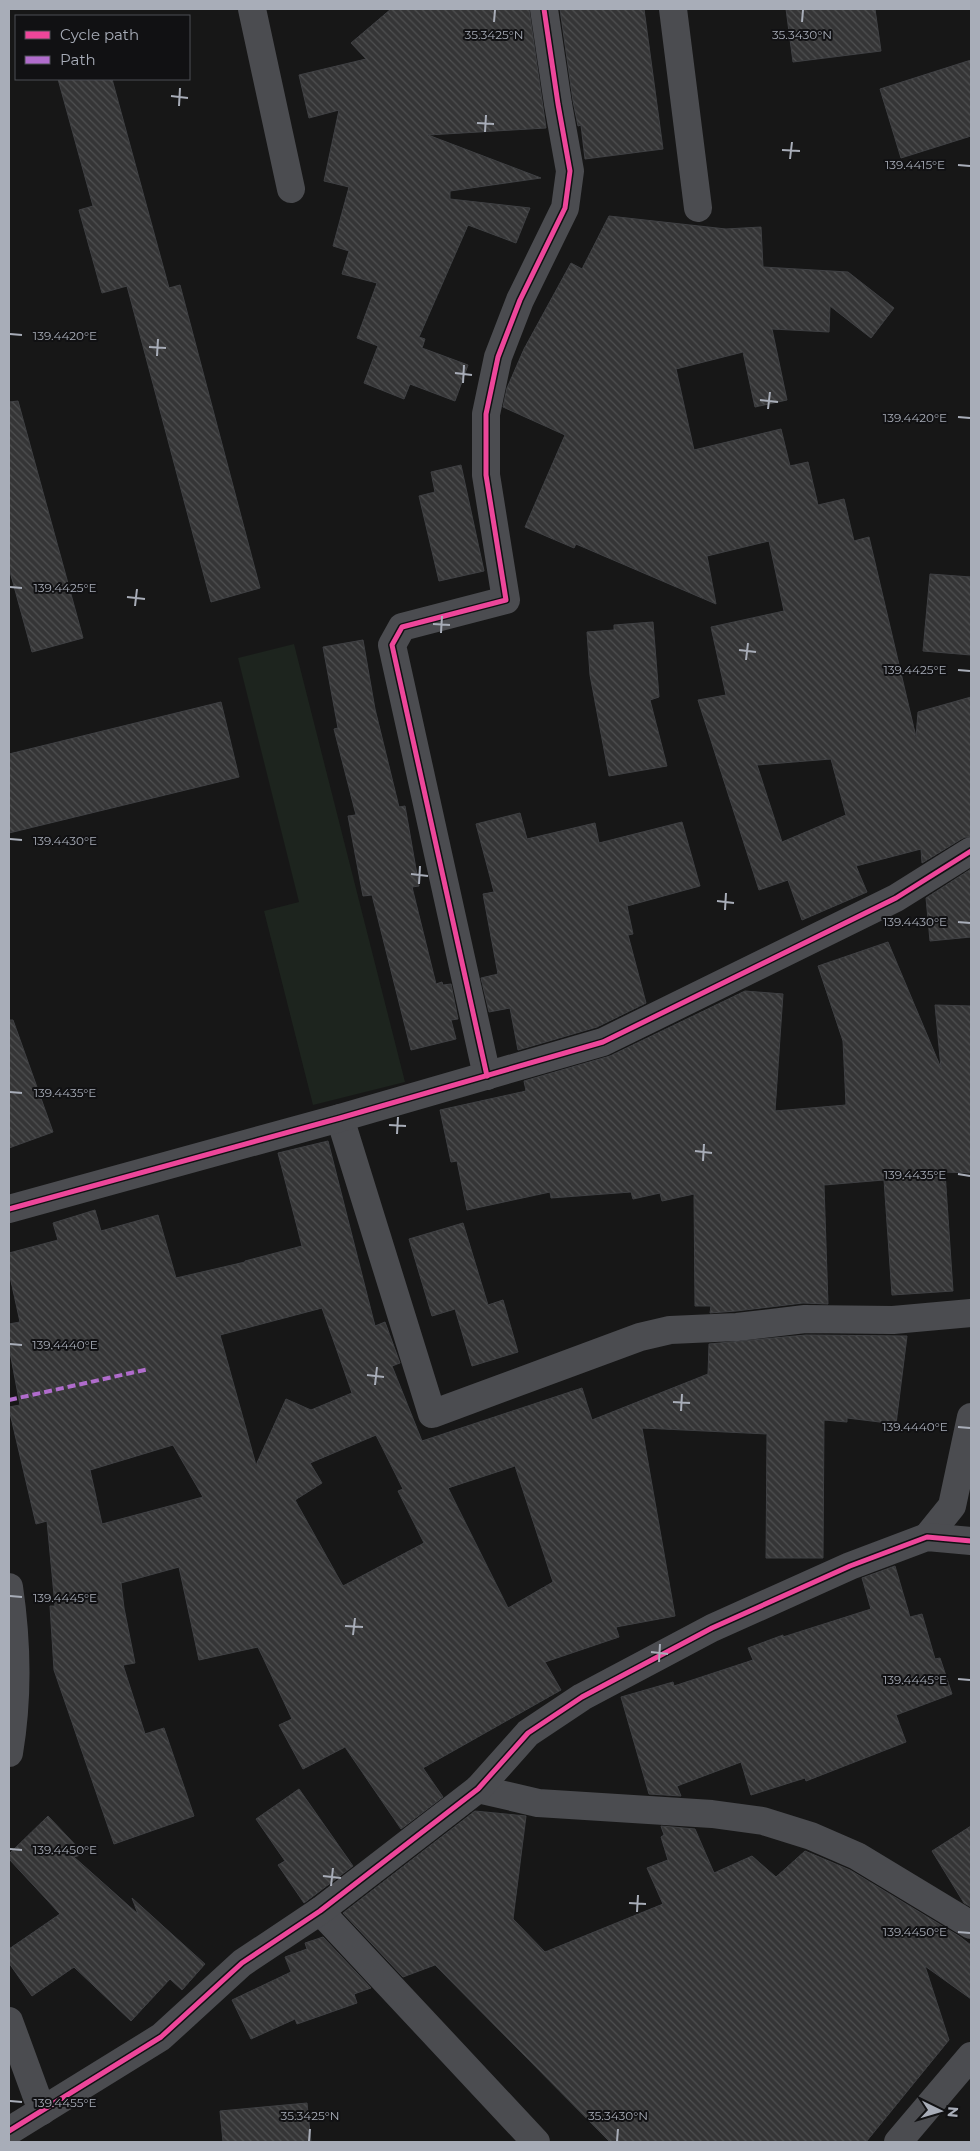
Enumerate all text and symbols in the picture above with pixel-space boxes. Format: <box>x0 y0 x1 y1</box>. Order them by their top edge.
legend <box>15 15 190 80</box>
text: Cycle path <box>60 25 139 44</box>
text: 35.3425°N <box>465 27 524 42</box>
text: 35.3430°N <box>772 27 832 42</box>
text: Path <box>60 50 96 69</box>
text: 139.4415°E <box>885 157 945 172</box>
text: 139.4420°E <box>33 328 97 343</box>
text: 139.4420°E <box>883 410 947 425</box>
text: 139.4425°E <box>34 580 97 595</box>
text: 139.4425°E <box>884 662 947 677</box>
text: 139.4430°E <box>33 833 97 848</box>
text: 139.4430°E <box>883 914 947 929</box>
text: 139.4435°E <box>34 1085 96 1100</box>
text: 139.4435°E <box>884 1167 946 1182</box>
text: 139.4440°E <box>32 1337 98 1352</box>
text: 139.4440°E <box>882 1419 948 1434</box>
text: 139.4445°E <box>33 1590 97 1605</box>
text: 139.4445°E <box>883 1672 947 1687</box>
text: 139.4450°E <box>33 1842 97 1857</box>
text: 139.4450°E <box>883 1924 947 1939</box>
north arrow <box>915 2086 965 2136</box>
text: 139.4455°E <box>34 2095 96 2110</box>
text: N <box>943 2106 962 2119</box>
text: 35.3425°N <box>281 2108 340 2123</box>
text: 35.3430°N <box>588 2108 648 2123</box>

